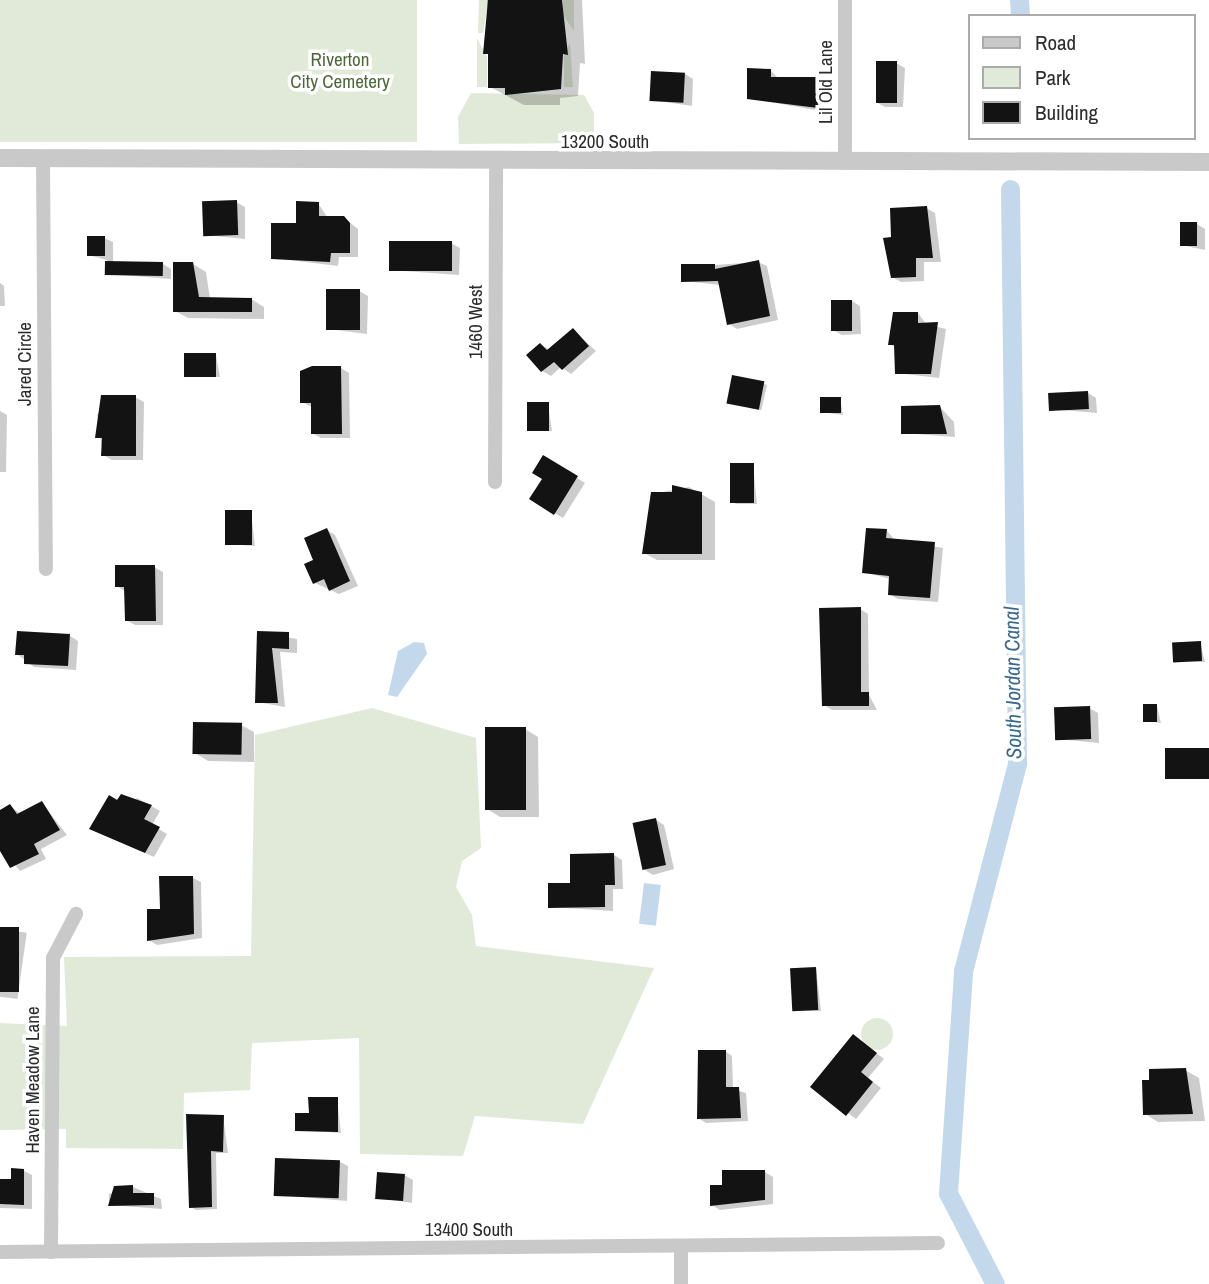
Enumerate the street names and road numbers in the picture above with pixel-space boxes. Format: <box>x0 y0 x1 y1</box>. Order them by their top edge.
street label: Lil Old Lane <box>815 40 837 124</box>
street label: 13200 South <box>561 131 649 153</box>
street label: 1460 West <box>465 285 487 359</box>
street label: Jared Circle <box>14 322 36 406</box>
street label: Haven Meadow Lane <box>22 1006 44 1154</box>
street label: 13400 South <box>425 1219 513 1241</box>

